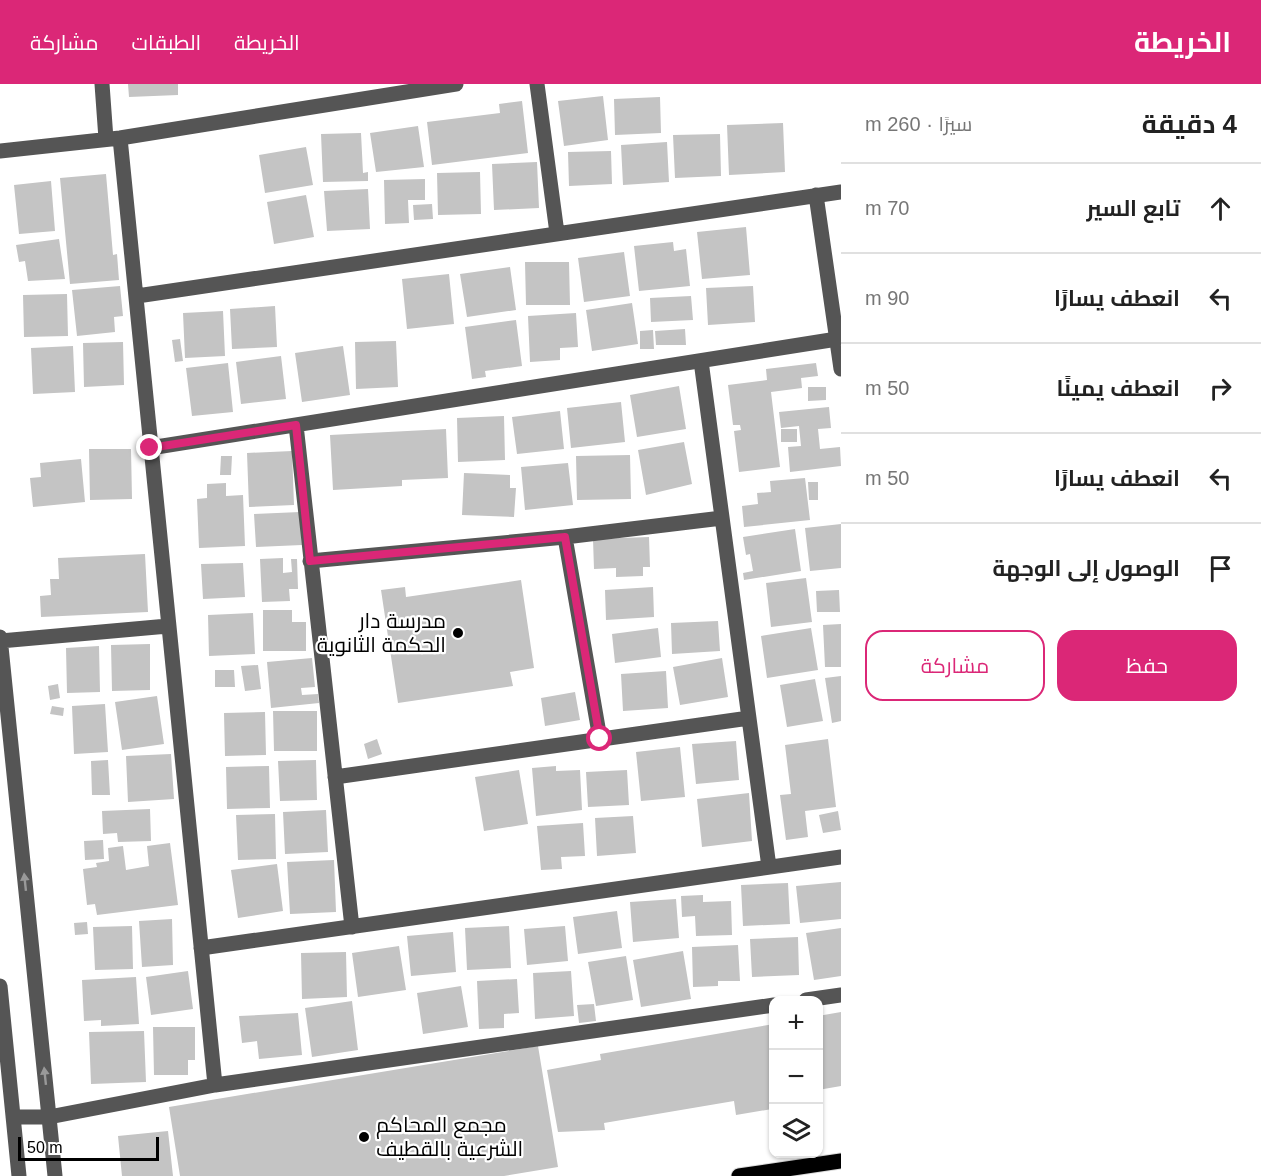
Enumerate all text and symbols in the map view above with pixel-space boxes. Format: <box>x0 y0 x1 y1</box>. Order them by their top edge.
text: الخريطة <box>1134 27 1231 58</box>
text: مشاركة <box>30 31 99 54</box>
text: الطبقات <box>132 31 201 54</box>
text: الخريطة <box>234 31 300 54</box>
text: 4 دقيقة <box>1142 109 1237 139</box>
text: سيرًا · 260 m <box>865 113 972 135</box>
icon: ahead <box>1204 192 1237 225</box>
text: تابع السير <box>1086 196 1180 221</box>
text: 70 m <box>865 197 909 219</box>
icon: left <box>1204 282 1237 315</box>
text: انعطف يسارًا <box>1054 286 1180 311</box>
text: 90 m <box>865 287 909 309</box>
icon: right <box>1204 372 1237 405</box>
text: انعطف يمينًا <box>1057 376 1180 401</box>
text: 50 m <box>865 377 909 399</box>
route end <box>136 434 162 460</box>
icon: left <box>1204 462 1237 495</box>
text: انعطف يسارًا <box>1054 466 1180 491</box>
text: 50 m <box>865 467 909 489</box>
icon: arrive <box>1204 552 1237 585</box>
text: الوصول إلى الوجهة <box>993 556 1180 581</box>
place label: مدرسة دار الحكمة الثانوية <box>317 609 446 657</box>
marker: مدرسة دار الحكمة الثانوية <box>451 626 465 640</box>
button: مشاركة <box>865 630 1045 701</box>
button: حفظ <box>1057 630 1237 701</box>
route start <box>586 725 612 751</box>
one-way arrow <box>20 872 30 891</box>
map controls <box>769 996 823 1158</box>
button: + <box>769 996 823 1050</box>
button: − <box>769 1050 823 1104</box>
one-way arrow <box>40 1066 50 1085</box>
button: layers <box>769 1104 823 1158</box>
place label: مجمع المحاكم الشرعية بالقطيف <box>376 1113 523 1161</box>
marker: مجمع المحاكم الشرعية بالقطيف <box>357 1130 371 1144</box>
scale bar <box>18 1134 159 1162</box>
text: 50 m <box>27 1139 63 1156</box>

